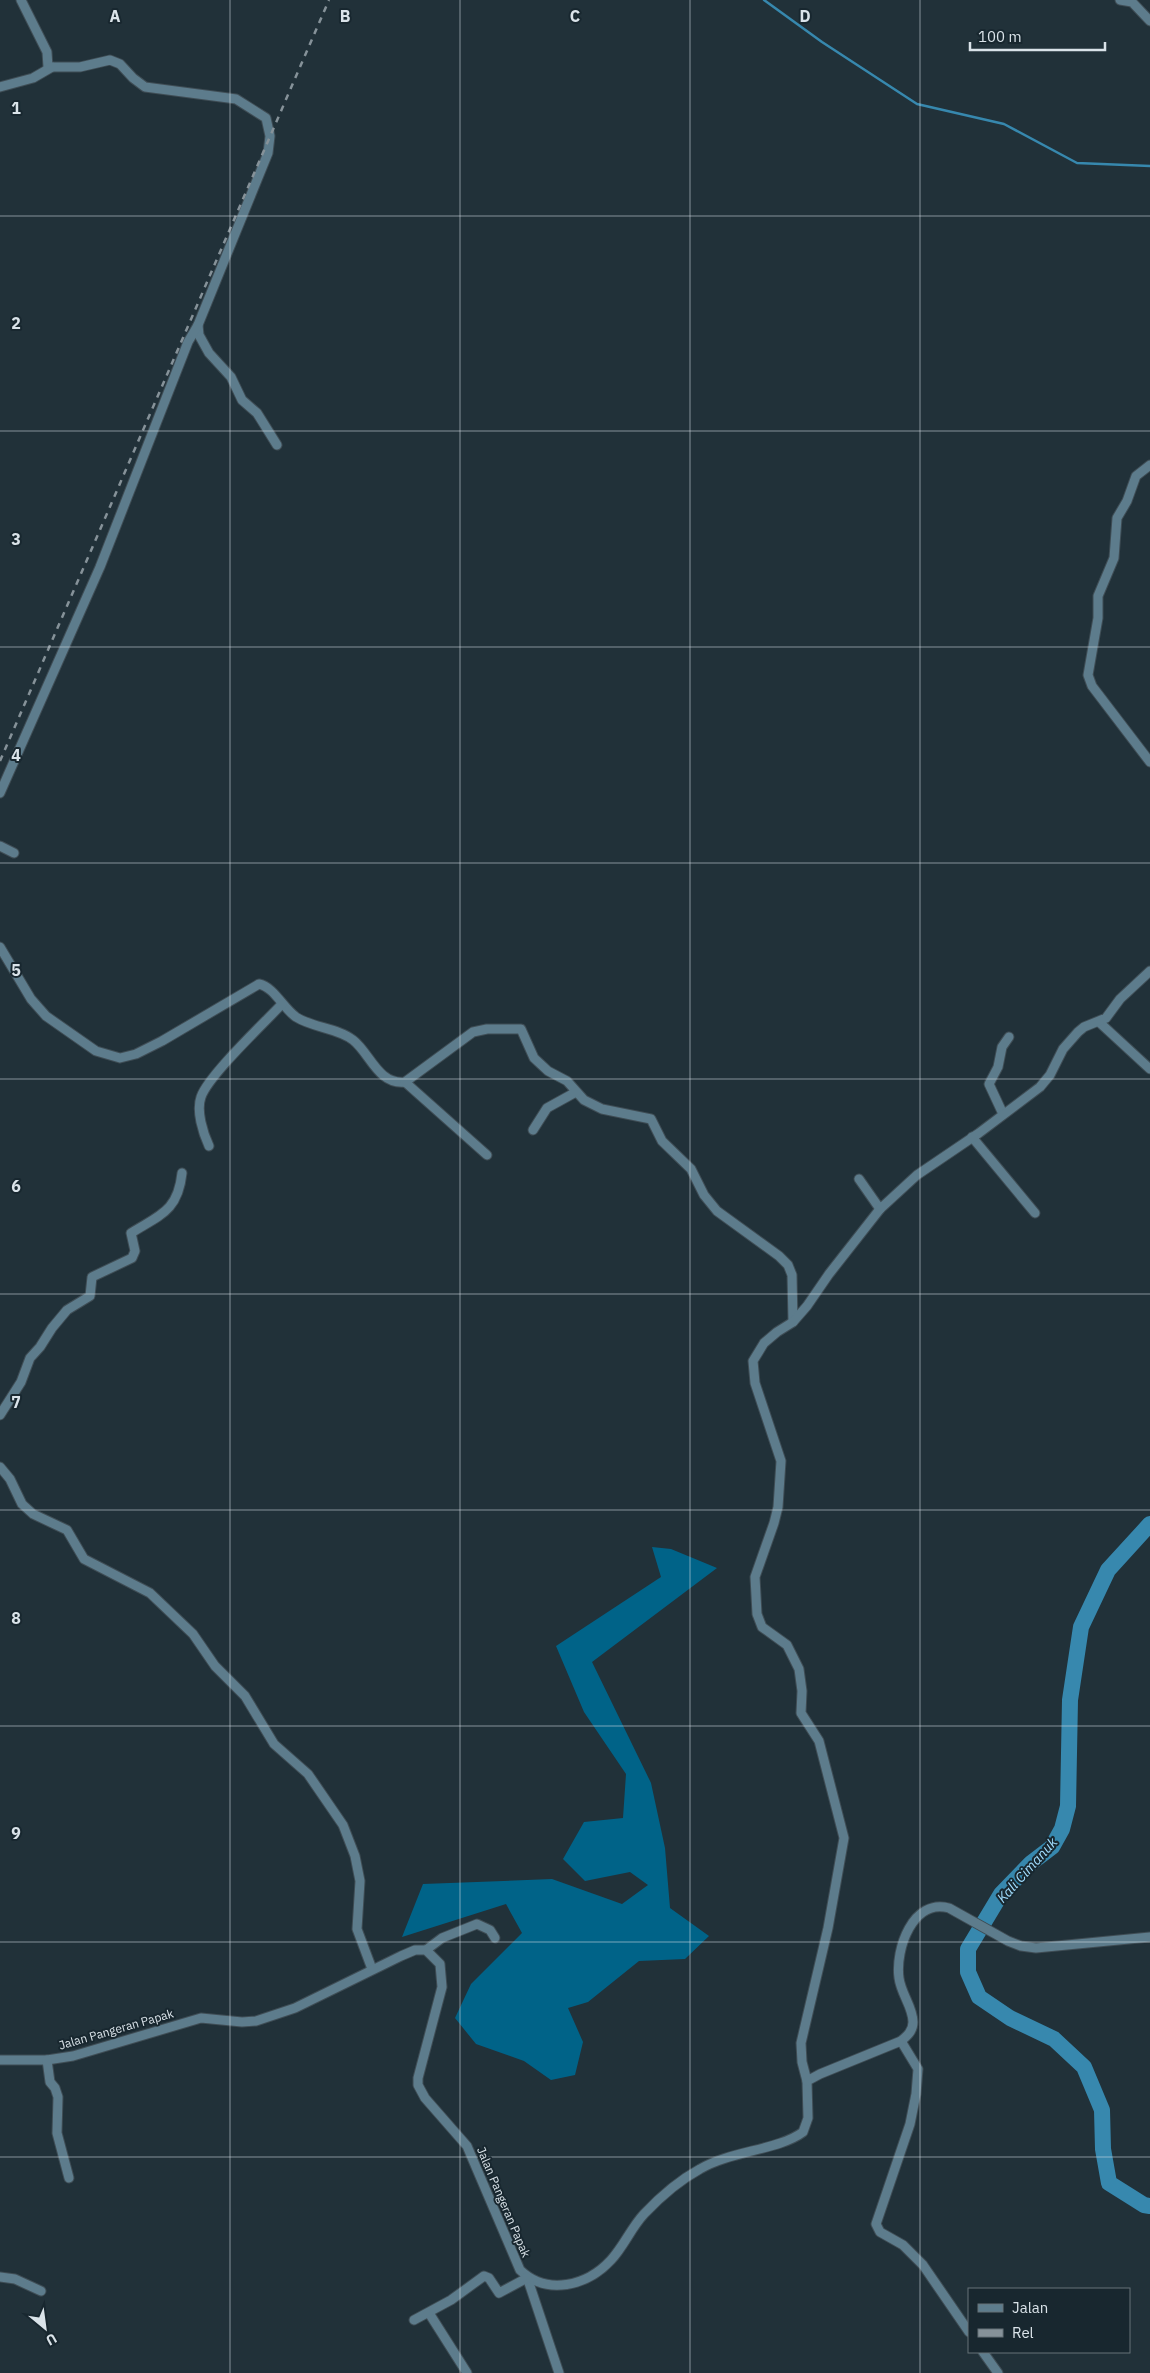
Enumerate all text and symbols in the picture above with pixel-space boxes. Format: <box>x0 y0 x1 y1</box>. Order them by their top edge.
text: A <box>110 6 121 26</box>
text: B <box>340 6 351 26</box>
text: C <box>570 6 580 26</box>
text: D <box>799 6 811 26</box>
scale bar <box>970 20 1105 52</box>
text: 100 m <box>978 27 1022 46</box>
text: 1 <box>11 98 21 118</box>
text: 2 <box>11 313 21 333</box>
text: 3 <box>11 529 21 549</box>
text: 4 <box>11 745 21 765</box>
text: 5 <box>11 960 21 980</box>
text: 6 <box>11 1176 21 1196</box>
text: 7 <box>11 1392 21 1412</box>
text: 8 <box>11 1608 21 1628</box>
text: 9 <box>11 1823 21 1843</box>
water label: Kali Cimanuk <box>993 1833 1062 1907</box>
street label: Jalan Pangeran Papak <box>57 2005 176 2053</box>
street label: Jalan Pangeran Papak <box>474 2144 534 2260</box>
legend <box>968 2288 1130 2353</box>
text: Jalan <box>1012 2298 1048 2317</box>
north arrow <box>20 2303 70 2353</box>
text: Rel <box>1012 2323 1034 2342</box>
text: U <box>43 2329 60 2350</box>

